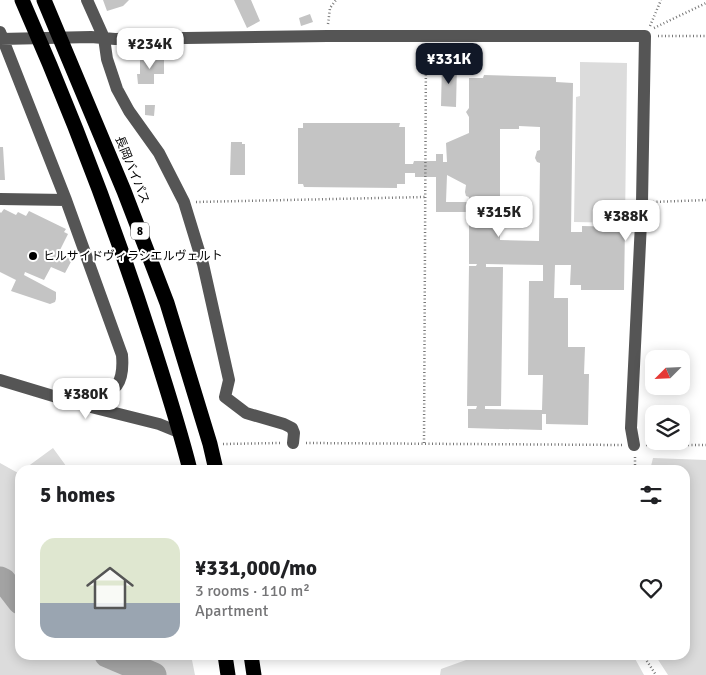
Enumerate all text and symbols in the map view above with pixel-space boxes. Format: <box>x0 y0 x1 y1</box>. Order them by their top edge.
pin: ¥234K <box>115 28 185 70</box>
text: ¥234K <box>128 34 172 54</box>
pin: ¥331K <box>414 42 484 85</box>
text: ¥331K <box>427 49 471 69</box>
street label: 長岡バイパス <box>112 134 152 206</box>
pin: ¥315K <box>464 196 534 238</box>
pin: ¥388K <box>591 200 661 242</box>
text: ¥315K <box>477 202 521 222</box>
text: ¥388K <box>604 206 648 226</box>
road number: 8 <box>131 222 149 240</box>
place label: ヒルサイドヴィラシエルヴェルト <box>43 249 223 264</box>
marker: ヒルサイドヴィラシエルヴェルト <box>27 250 39 262</box>
north arrow <box>645 350 690 395</box>
map controls <box>645 350 690 450</box>
pin: ¥380K <box>51 378 121 420</box>
text: ¥380K <box>64 384 108 404</box>
button: layers <box>645 405 690 450</box>
icon: filters <box>637 481 665 509</box>
text: 5 homes <box>40 482 115 508</box>
text: ¥331,000/mo <box>195 555 317 581</box>
icon: home <box>80 558 140 618</box>
icon: heart <box>637 574 665 602</box>
text: 3 rooms · 110 m² <box>195 581 310 601</box>
text: Apartment <box>195 601 268 621</box>

